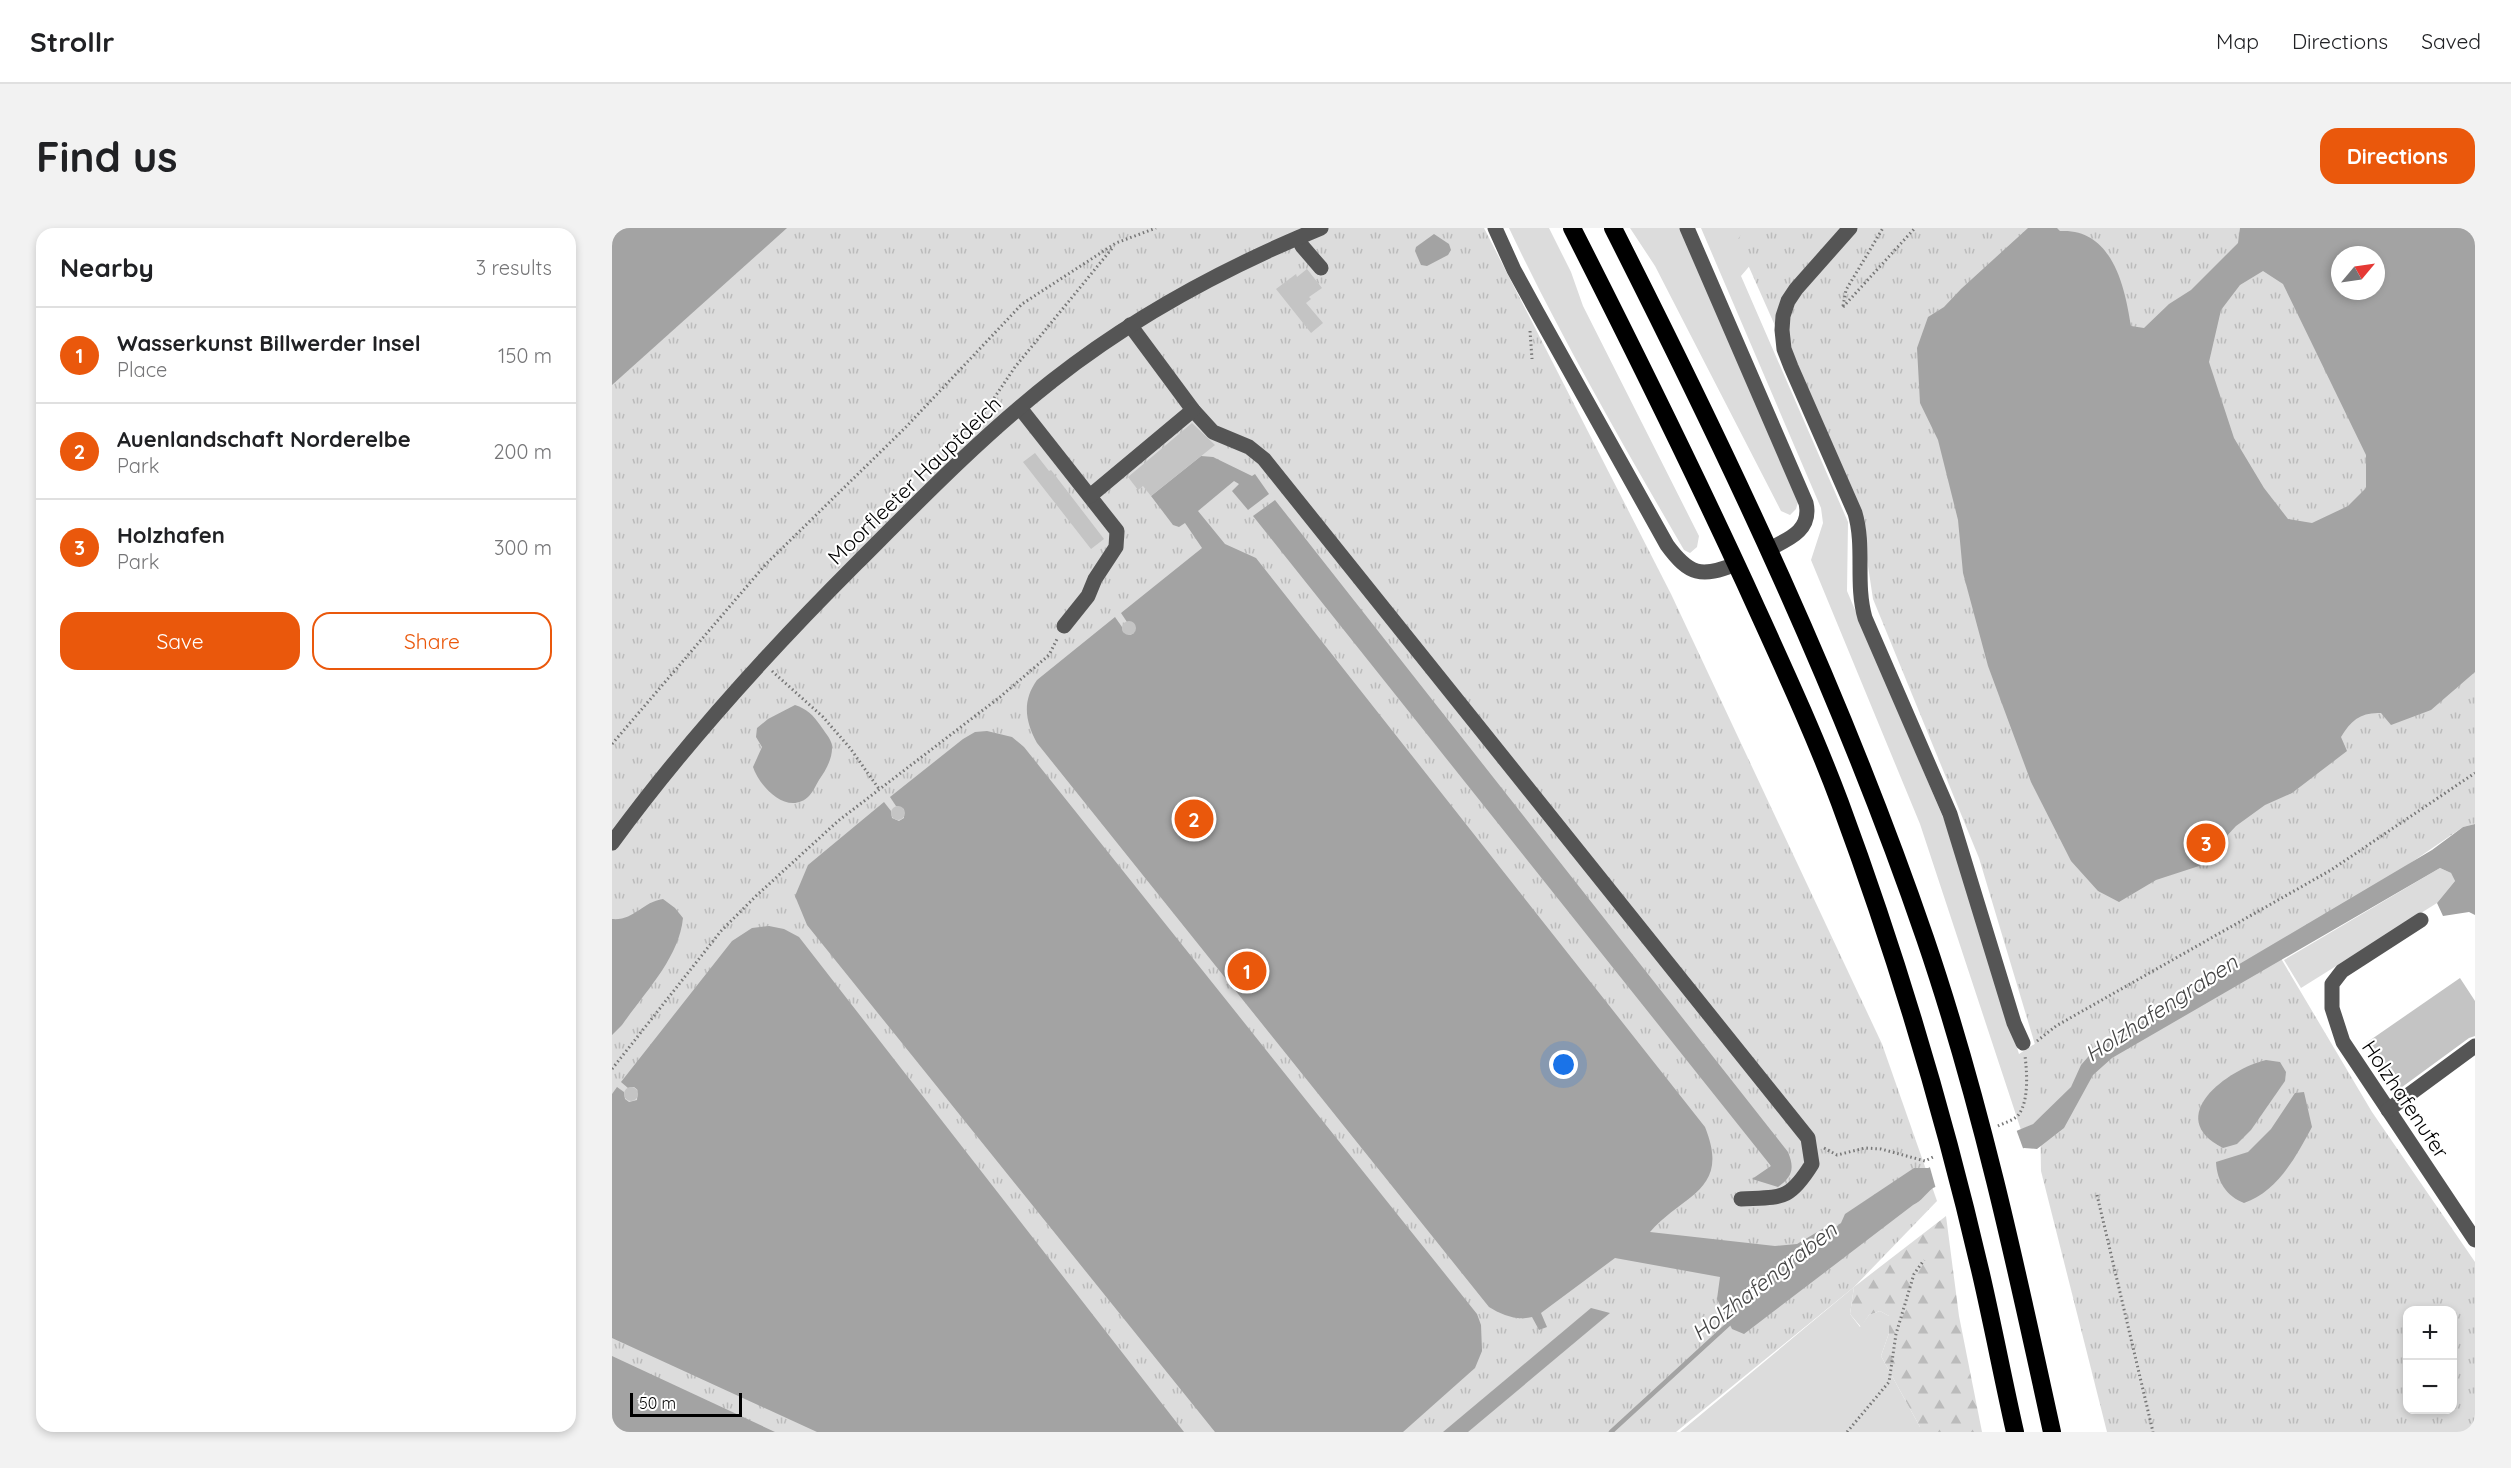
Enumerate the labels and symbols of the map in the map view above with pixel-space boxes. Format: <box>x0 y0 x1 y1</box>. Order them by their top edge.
north arrow <box>2331 246 2385 300</box>
street label: Moorfleeter Hauptdeich <box>822 390 1006 570</box>
pin: 2 <box>1174 796 1214 842</box>
pin: 3 <box>2186 820 2226 866</box>
water label: Holzhafengraben <box>2079 947 2244 1068</box>
pin: 1 <box>1228 948 1266 994</box>
street label: Holzhafenufer <box>2357 1035 2455 1163</box>
your location <box>1549 1050 1578 1079</box>
water label: Holzhafengraben <box>1686 1215 1843 1346</box>
scale bar <box>630 1390 742 1418</box>

